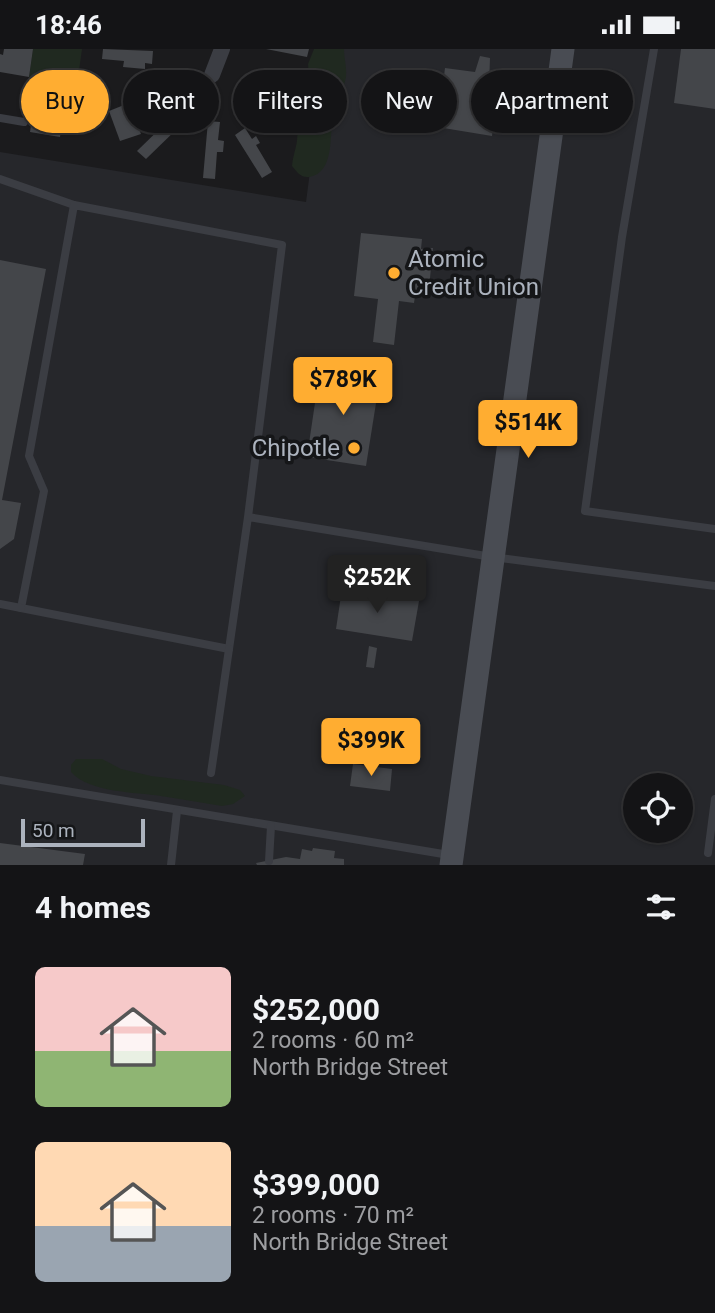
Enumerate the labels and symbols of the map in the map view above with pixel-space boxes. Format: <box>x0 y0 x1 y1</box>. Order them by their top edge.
place label: Atomic Credit Union <box>408 245 539 301</box>
marker: Atomic Credit Union <box>386 265 402 281</box>
pin: $789K <box>294 357 392 417</box>
pin: $514K <box>479 401 577 460</box>
place label: Chipotle <box>252 434 340 462</box>
marker: Chipotle <box>346 440 362 456</box>
pin: $252K <box>328 555 426 615</box>
pin: $399K <box>322 719 420 778</box>
scale bar <box>21 816 145 848</box>

